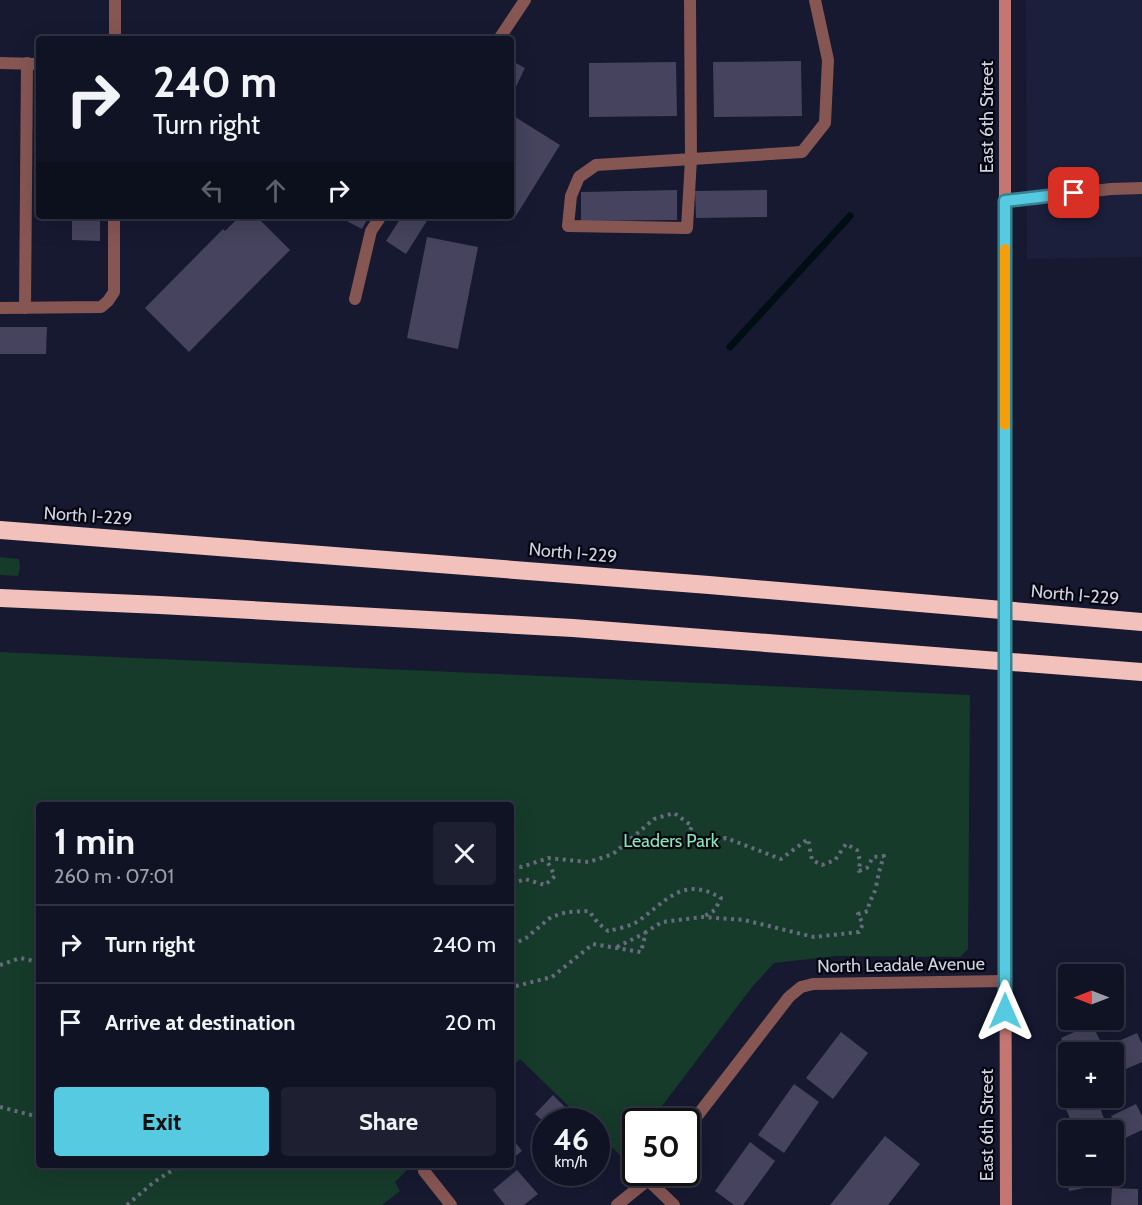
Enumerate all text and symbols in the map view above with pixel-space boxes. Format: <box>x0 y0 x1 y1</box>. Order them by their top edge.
text: 240 m <box>153 56 277 108</box>
icon: right <box>54 60 132 138</box>
street label: East 6th Street <box>976 61 998 173</box>
text: Turn right <box>153 108 260 141</box>
pin <box>1048 167 1099 218</box>
icon: left <box>196 174 229 207</box>
icon: ahead <box>259 174 292 207</box>
icon: right <box>322 174 355 207</box>
icon: arrive <box>1057 176 1090 209</box>
street label: North I-229 <box>43 502 133 530</box>
street label: North I-229 <box>528 538 618 568</box>
street label: North I-229 <box>1030 580 1120 610</box>
text: 1 min <box>54 819 135 863</box>
button: close <box>433 822 496 885</box>
park label: Leaders Park <box>623 830 720 852</box>
text: 260 m · 07:01 <box>54 864 174 888</box>
icon: right <box>54 928 87 961</box>
text: Turn right <box>105 931 195 958</box>
text: 240 m <box>432 931 496 958</box>
street label: North Leadale Avenue <box>817 953 985 977</box>
north arrow <box>1058 964 1124 1030</box>
map controls <box>1058 964 1124 1186</box>
position arrow <box>973 979 1037 1043</box>
icon: arrive <box>54 1006 87 1039</box>
text: Arrive at destination <box>105 1009 295 1036</box>
text: 20 m <box>445 1009 496 1036</box>
button: + <box>1058 1042 1124 1108</box>
street label: East 6th Street <box>976 1069 998 1181</box>
button: Exit <box>54 1087 269 1156</box>
button: Share <box>281 1087 496 1156</box>
speed limit sign: 50 <box>622 1108 700 1186</box>
button: − <box>1058 1120 1124 1186</box>
text: 46 <box>553 1121 589 1158</box>
text: km/h <box>555 1153 587 1171</box>

